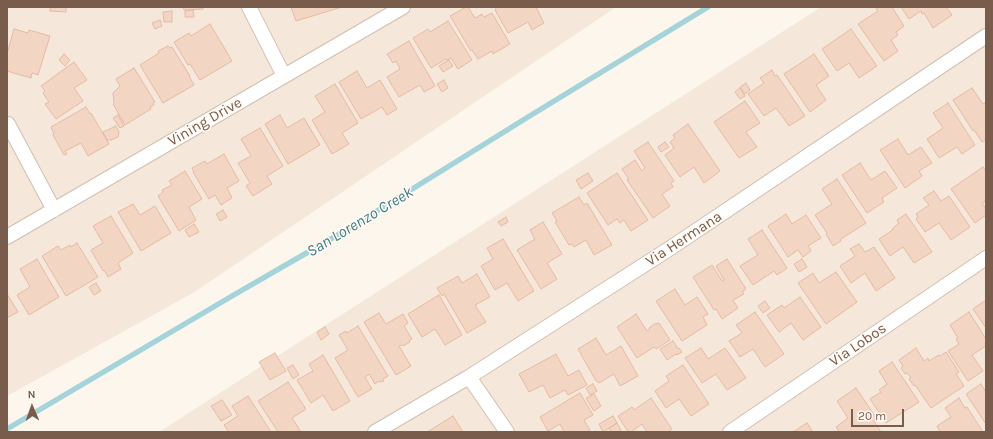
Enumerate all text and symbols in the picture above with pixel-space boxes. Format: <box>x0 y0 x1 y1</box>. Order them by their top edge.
street label: Vining Drive <box>165 94 245 150</box>
water label: San Lorenzo Creek <box>303 183 417 261</box>
street label: Via Hermana <box>642 208 726 270</box>
street label: Via Lobos <box>826 319 890 371</box>
north arrow <box>12 387 52 427</box>
text: N <box>27 388 36 401</box>
scale bar <box>853 401 906 427</box>
text: 20 m <box>858 409 886 423</box>

